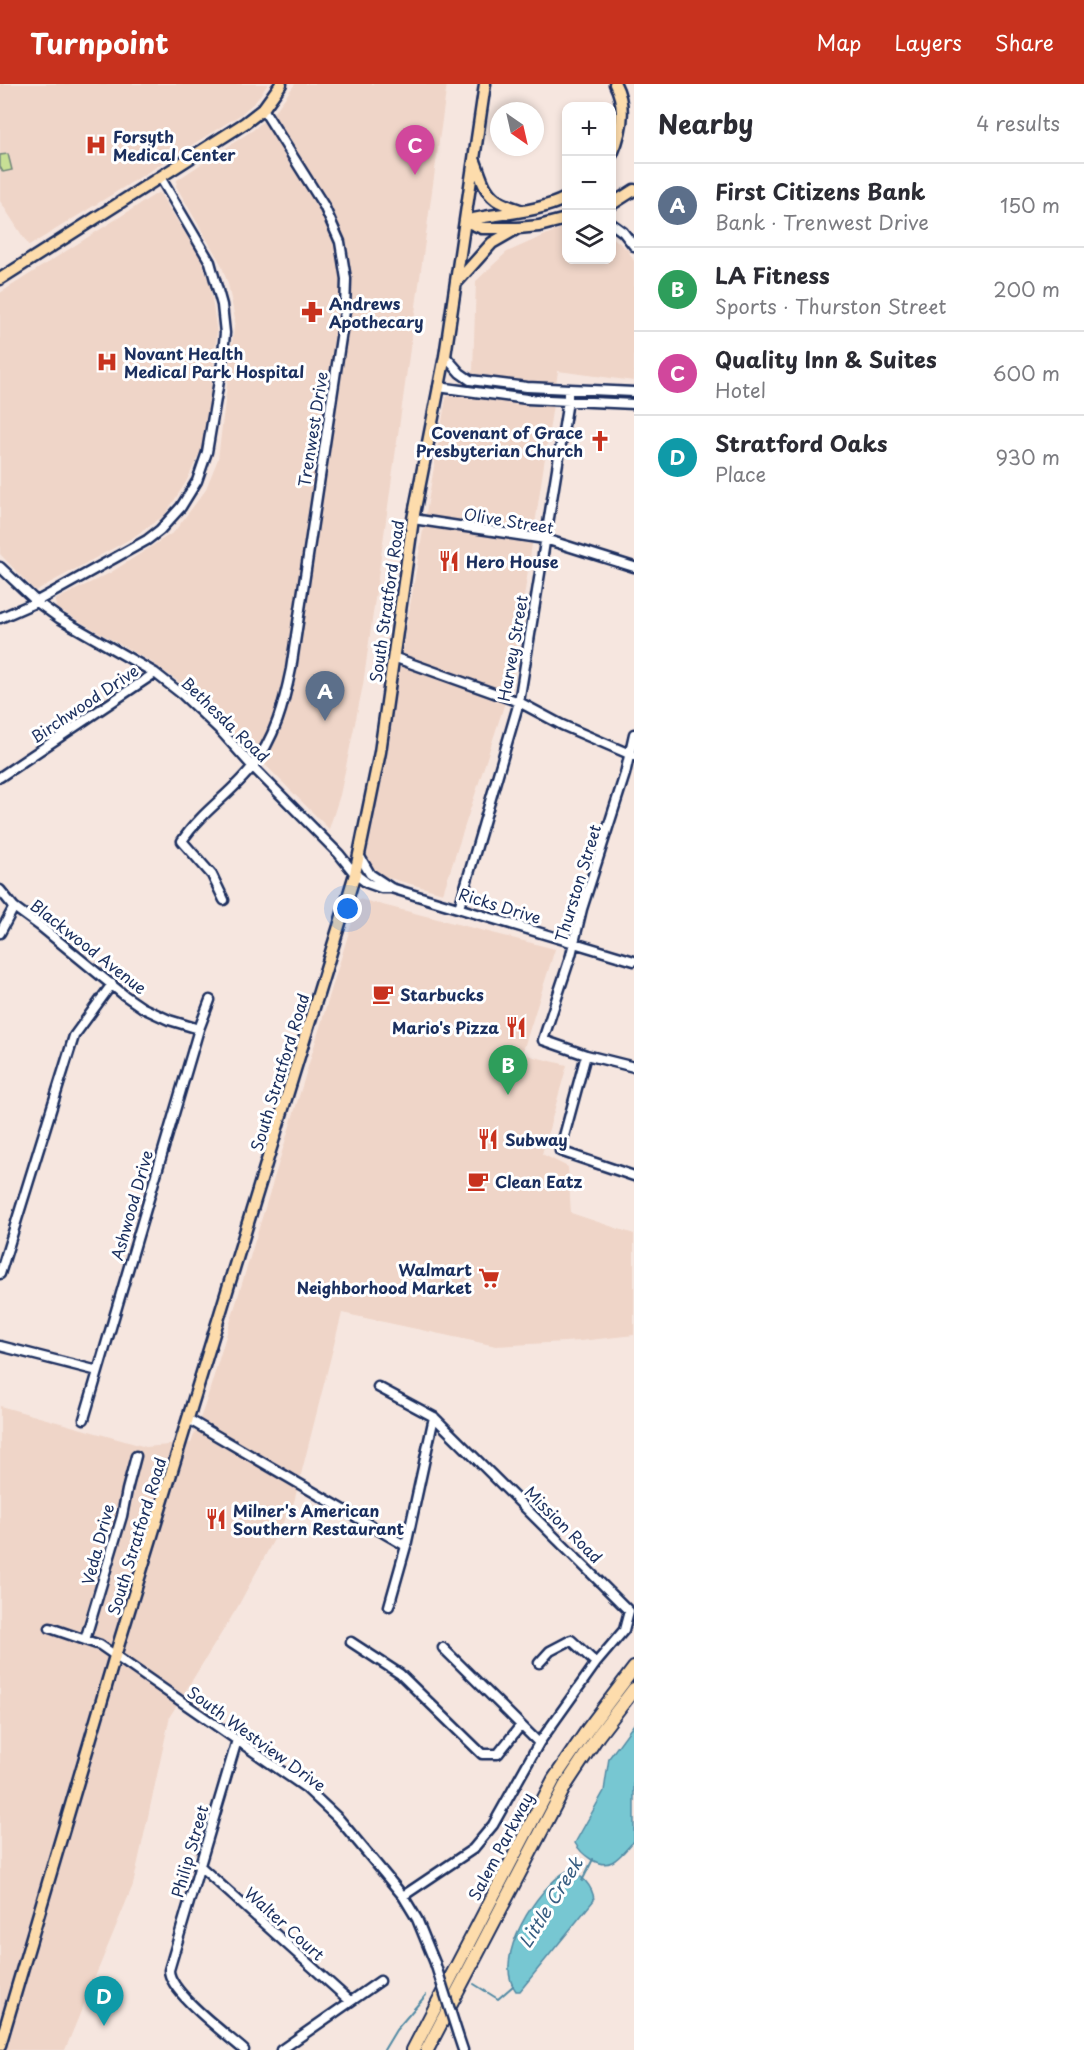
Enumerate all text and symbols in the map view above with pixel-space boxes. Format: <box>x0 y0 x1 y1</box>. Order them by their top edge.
text: Turnpoint <box>30 21 169 64</box>
text: Map <box>817 26 861 58</box>
text: Layers <box>894 26 962 58</box>
text: Share <box>995 26 1054 58</box>
north arrow <box>490 102 544 156</box>
map controls <box>562 102 616 264</box>
button: + <box>562 102 616 156</box>
text: Nearby <box>658 104 753 143</box>
text: 4 results <box>976 108 1060 138</box>
place label: Forsyth Medical Center <box>113 124 236 166</box>
pin: C <box>396 126 434 175</box>
hospital icon: Forsyth Medical Center <box>84 133 108 157</box>
button: − <box>562 156 616 210</box>
text: First Citizens Bank <box>715 174 926 207</box>
text: A <box>670 190 685 220</box>
text: 150 m <box>1000 190 1060 220</box>
text: Bank · Trenwest Drive <box>715 207 929 237</box>
button: layers <box>562 210 616 264</box>
text: LA Fitness <box>715 258 830 291</box>
text: B <box>671 274 684 304</box>
text: 200 m <box>993 274 1060 304</box>
place label: Andrews Apothecary <box>329 291 424 333</box>
text: Sports · Thurston Street <box>715 291 947 321</box>
pharmacy icon: Andrews Apothecary <box>300 300 324 324</box>
place label: Novant Health Medical Park Hospital <box>124 341 304 383</box>
text: Quality Inn & Suites <box>715 342 937 375</box>
hospital icon: Novant Health Medical Park Hospital <box>95 350 119 374</box>
text: C <box>670 358 685 388</box>
text: 600 m <box>992 358 1060 388</box>
street label: Trenwest Drive <box>291 369 333 489</box>
text: Hotel <box>715 375 766 405</box>
place label: Covenant of Grace Presbyterian Church <box>416 420 583 462</box>
text: Stratford Oaks <box>715 426 888 459</box>
church icon: Covenant of Grace Presbyterian Church <box>588 429 612 453</box>
text: D <box>670 442 685 472</box>
text: 930 m <box>995 442 1060 472</box>
text: Place <box>715 459 766 489</box>
street label: Olive Street <box>462 501 556 539</box>
street label: South Stratford Road <box>363 518 409 684</box>
restaurant icon: Hero House <box>437 549 461 573</box>
place label: Hero House <box>466 549 559 573</box>
street label: Harvey Street <box>491 592 533 703</box>
street label: Birchwood Drive <box>25 658 143 748</box>
street label: Bethesda Road <box>177 671 275 767</box>
pin: A <box>306 672 344 721</box>
street label: Thurston Street <box>548 821 606 945</box>
street label: Ricks Drive <box>456 881 544 929</box>
street label: Blackwood Avenue <box>26 893 153 999</box>
your location <box>333 894 362 923</box>
cafe icon: Starbucks <box>371 982 395 1006</box>
place label: Starbucks <box>400 982 484 1006</box>
street label: South Stratford Road <box>244 990 314 1154</box>
place label: Mario's Pizza <box>392 1015 499 1039</box>
restaurant icon: Mario's Pizza <box>504 1015 528 1039</box>
pin: B <box>488 1046 528 1095</box>
restaurant icon: Subway <box>476 1127 500 1151</box>
place label: Subway <box>505 1127 568 1151</box>
street label: Ashwood Drive <box>104 1147 158 1263</box>
cafe icon: Clean Eatz <box>466 1169 490 1193</box>
place label: Clean Eatz <box>495 1169 583 1193</box>
place label: Walmart Neighborhood Market <box>297 1257 472 1299</box>
supermarket icon: Walmart Neighborhood Market <box>477 1266 501 1290</box>
street label: South Stratford Road <box>101 1454 171 1618</box>
street label: Mission Road <box>520 1480 608 1568</box>
place label: Milner's American Southern Restaurant <box>233 1498 405 1540</box>
street label: Veda Drive <box>75 1500 119 1587</box>
restaurant icon: Milner's American Southern Restaurant <box>204 1507 228 1531</box>
street label: South Westview Drive <box>183 1680 331 1796</box>
street label: Salem Parkway <box>461 1788 539 1904</box>
street label: Philip Street <box>164 1801 214 1900</box>
water label: Little Creek <box>511 1850 589 1953</box>
street label: Walter Court <box>240 1881 331 1966</box>
pin: D <box>84 1976 124 2026</box>

